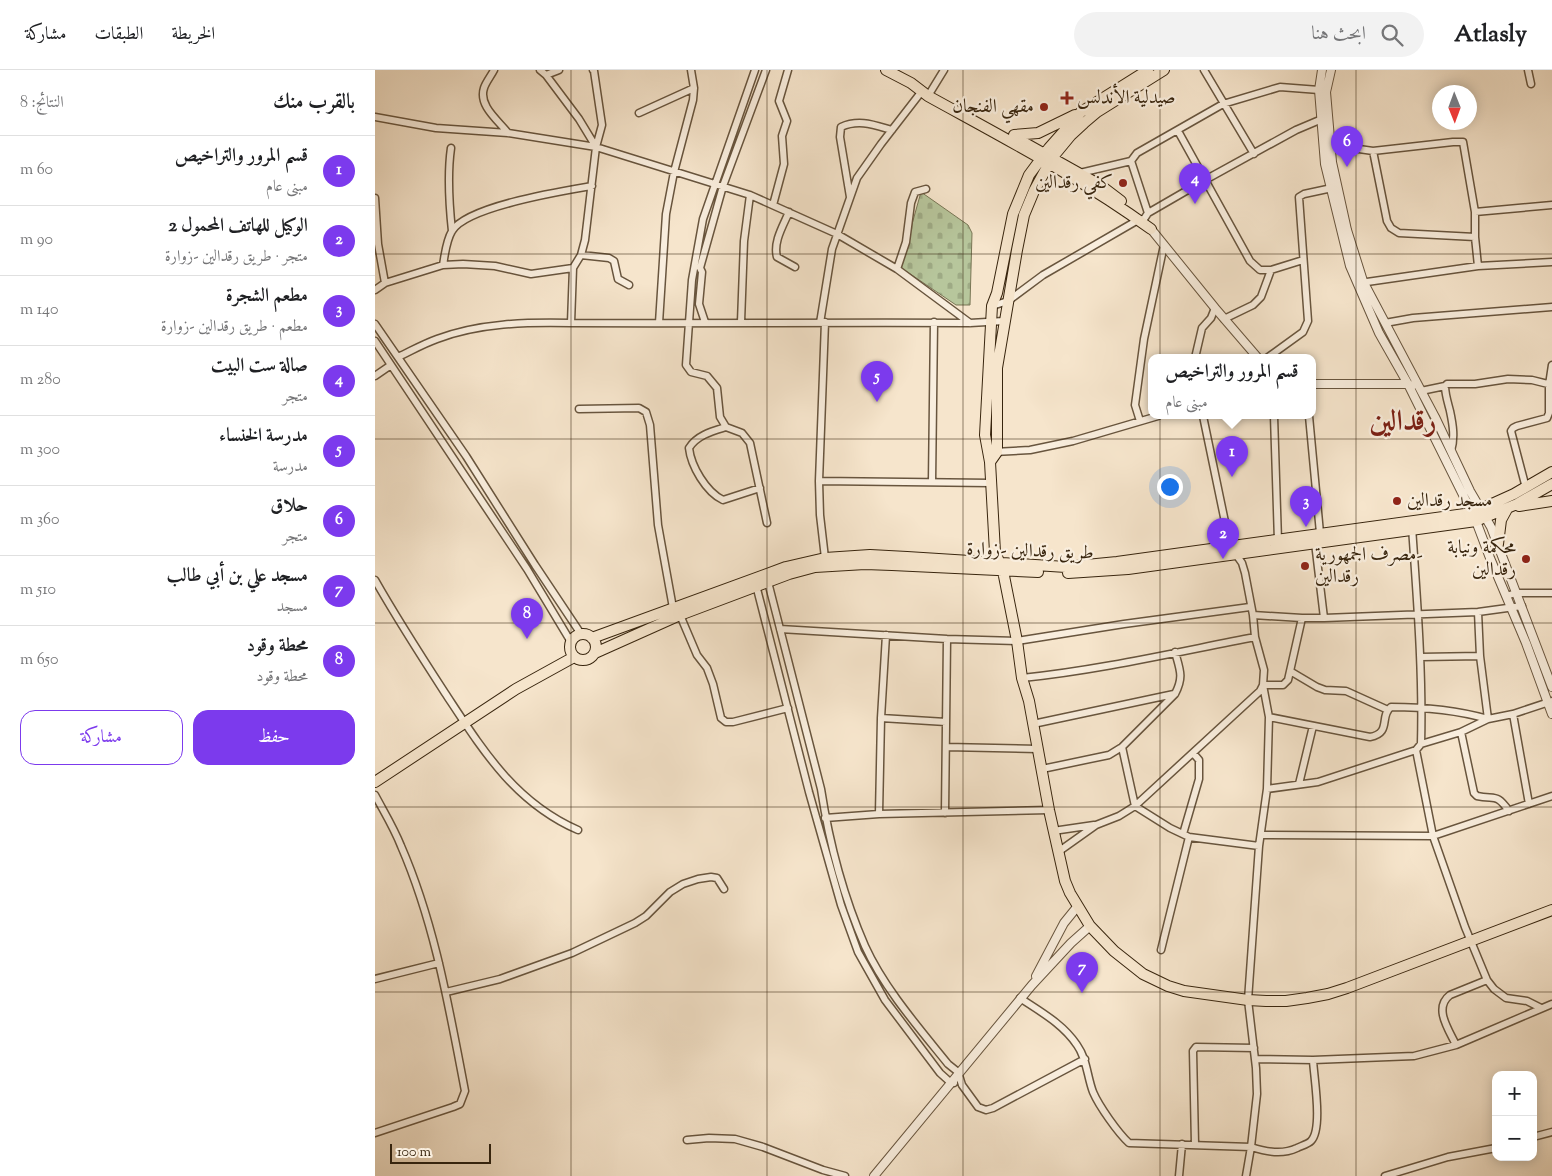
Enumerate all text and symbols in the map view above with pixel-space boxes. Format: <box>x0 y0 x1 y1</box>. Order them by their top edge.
search box <box>1074 12 1424 57</box>
text: Atlasly <box>1454 18 1527 52</box>
text: ابحث هنا <box>1311 21 1366 48</box>
icon: search <box>1378 21 1406 49</box>
text: مشاركة <box>25 22 66 48</box>
text: الطبقات <box>94 22 143 48</box>
text: الخريطة <box>171 22 215 48</box>
place label: صيدلية الأندلس <box>1077 83 1176 112</box>
north arrow <box>1432 85 1477 130</box>
text: بالقرب منك <box>273 88 355 118</box>
text: النتائج: 8 <box>20 92 64 115</box>
marker: صيدلية الأندلس <box>1061 92 1073 104</box>
place label: مقهي الفنجان <box>952 94 1034 124</box>
marker: مقهي الفنجان <box>1038 101 1050 113</box>
pin: 6 <box>1331 126 1363 167</box>
text: قسم المرور والتراخيص <box>175 143 308 170</box>
text: 60 m <box>20 159 53 182</box>
text: 1 <box>336 159 342 182</box>
pin: 4 <box>1179 163 1211 204</box>
place label: كفي رقدالين <box>1035 170 1113 200</box>
text: مبنى عام <box>266 176 308 199</box>
marker: كفي رقدالين <box>1117 177 1129 189</box>
text: الوكيل للهاتف المحمول 2 <box>168 213 308 240</box>
text: 90 m <box>20 229 53 252</box>
text: 2 <box>335 229 343 252</box>
text: متجر · طريق رقدالين -زوارة <box>165 246 308 269</box>
text: مطعم الشجرة <box>226 283 308 310</box>
text: 140 m <box>20 299 58 322</box>
text: 3 <box>336 299 342 322</box>
text: مطعم · طريق رقدالين -زوارة <box>161 316 308 339</box>
text: صالة ست البيت <box>211 353 308 380</box>
popup <box>1148 354 1316 419</box>
text: قسم المرور والتراخيص <box>1165 359 1299 386</box>
pin: 5 <box>861 361 893 402</box>
text: 280 m <box>20 369 61 392</box>
text: 4 <box>335 369 343 392</box>
text: متجر <box>283 386 308 409</box>
text: مبنى عام <box>1165 392 1208 415</box>
district label: رقدالين <box>1369 402 1437 444</box>
text: مدرسة الخنساء <box>219 423 308 450</box>
pin: 1 <box>1216 436 1248 477</box>
text: 300 m <box>20 439 60 462</box>
text: 5 <box>336 439 342 462</box>
text: مدرسة <box>273 456 308 479</box>
your location <box>1157 474 1183 500</box>
pin: 3 <box>1290 486 1322 527</box>
place label: مسجد رقدالين <box>1407 488 1492 515</box>
text: حلاق <box>270 493 308 520</box>
marker: مسجد رقدالين <box>1391 495 1403 507</box>
text: 360 m <box>20 509 59 532</box>
text: 6 <box>335 509 343 532</box>
pin: 2 <box>1207 518 1239 559</box>
text: متجر <box>283 526 308 549</box>
place label: محكمة ونيابة رقدالين <box>1447 535 1516 584</box>
street label: طريق رقدالين -زوارة <box>966 536 1094 568</box>
place label: مصرف الجمهورية- رقدالين <box>1315 542 1423 591</box>
marker: محكمة ونيابة رقدالين <box>1520 553 1532 565</box>
marker: مصرف الجمهورية- رقدالين <box>1299 560 1311 572</box>
text: مسجد علي بن أبي طالب <box>167 563 308 590</box>
text: 510 m <box>20 579 56 602</box>
text: 7 <box>335 579 343 602</box>
text: مسجد <box>277 596 308 619</box>
pin: 8 <box>511 598 543 639</box>
text: محطة وقود <box>246 633 308 660</box>
text: 650 m <box>20 649 59 672</box>
text: 8 <box>335 649 343 672</box>
text: محطة وقود <box>256 666 308 689</box>
button: مشاركة <box>20 710 183 765</box>
button: حفظ <box>193 710 355 765</box>
pin: 7 <box>1066 952 1098 993</box>
map controls <box>1492 1071 1537 1161</box>
button: + <box>1492 1071 1537 1116</box>
button: − <box>1492 1116 1537 1161</box>
scale bar <box>390 1141 491 1164</box>
text: 100 m <box>397 1143 431 1163</box>

